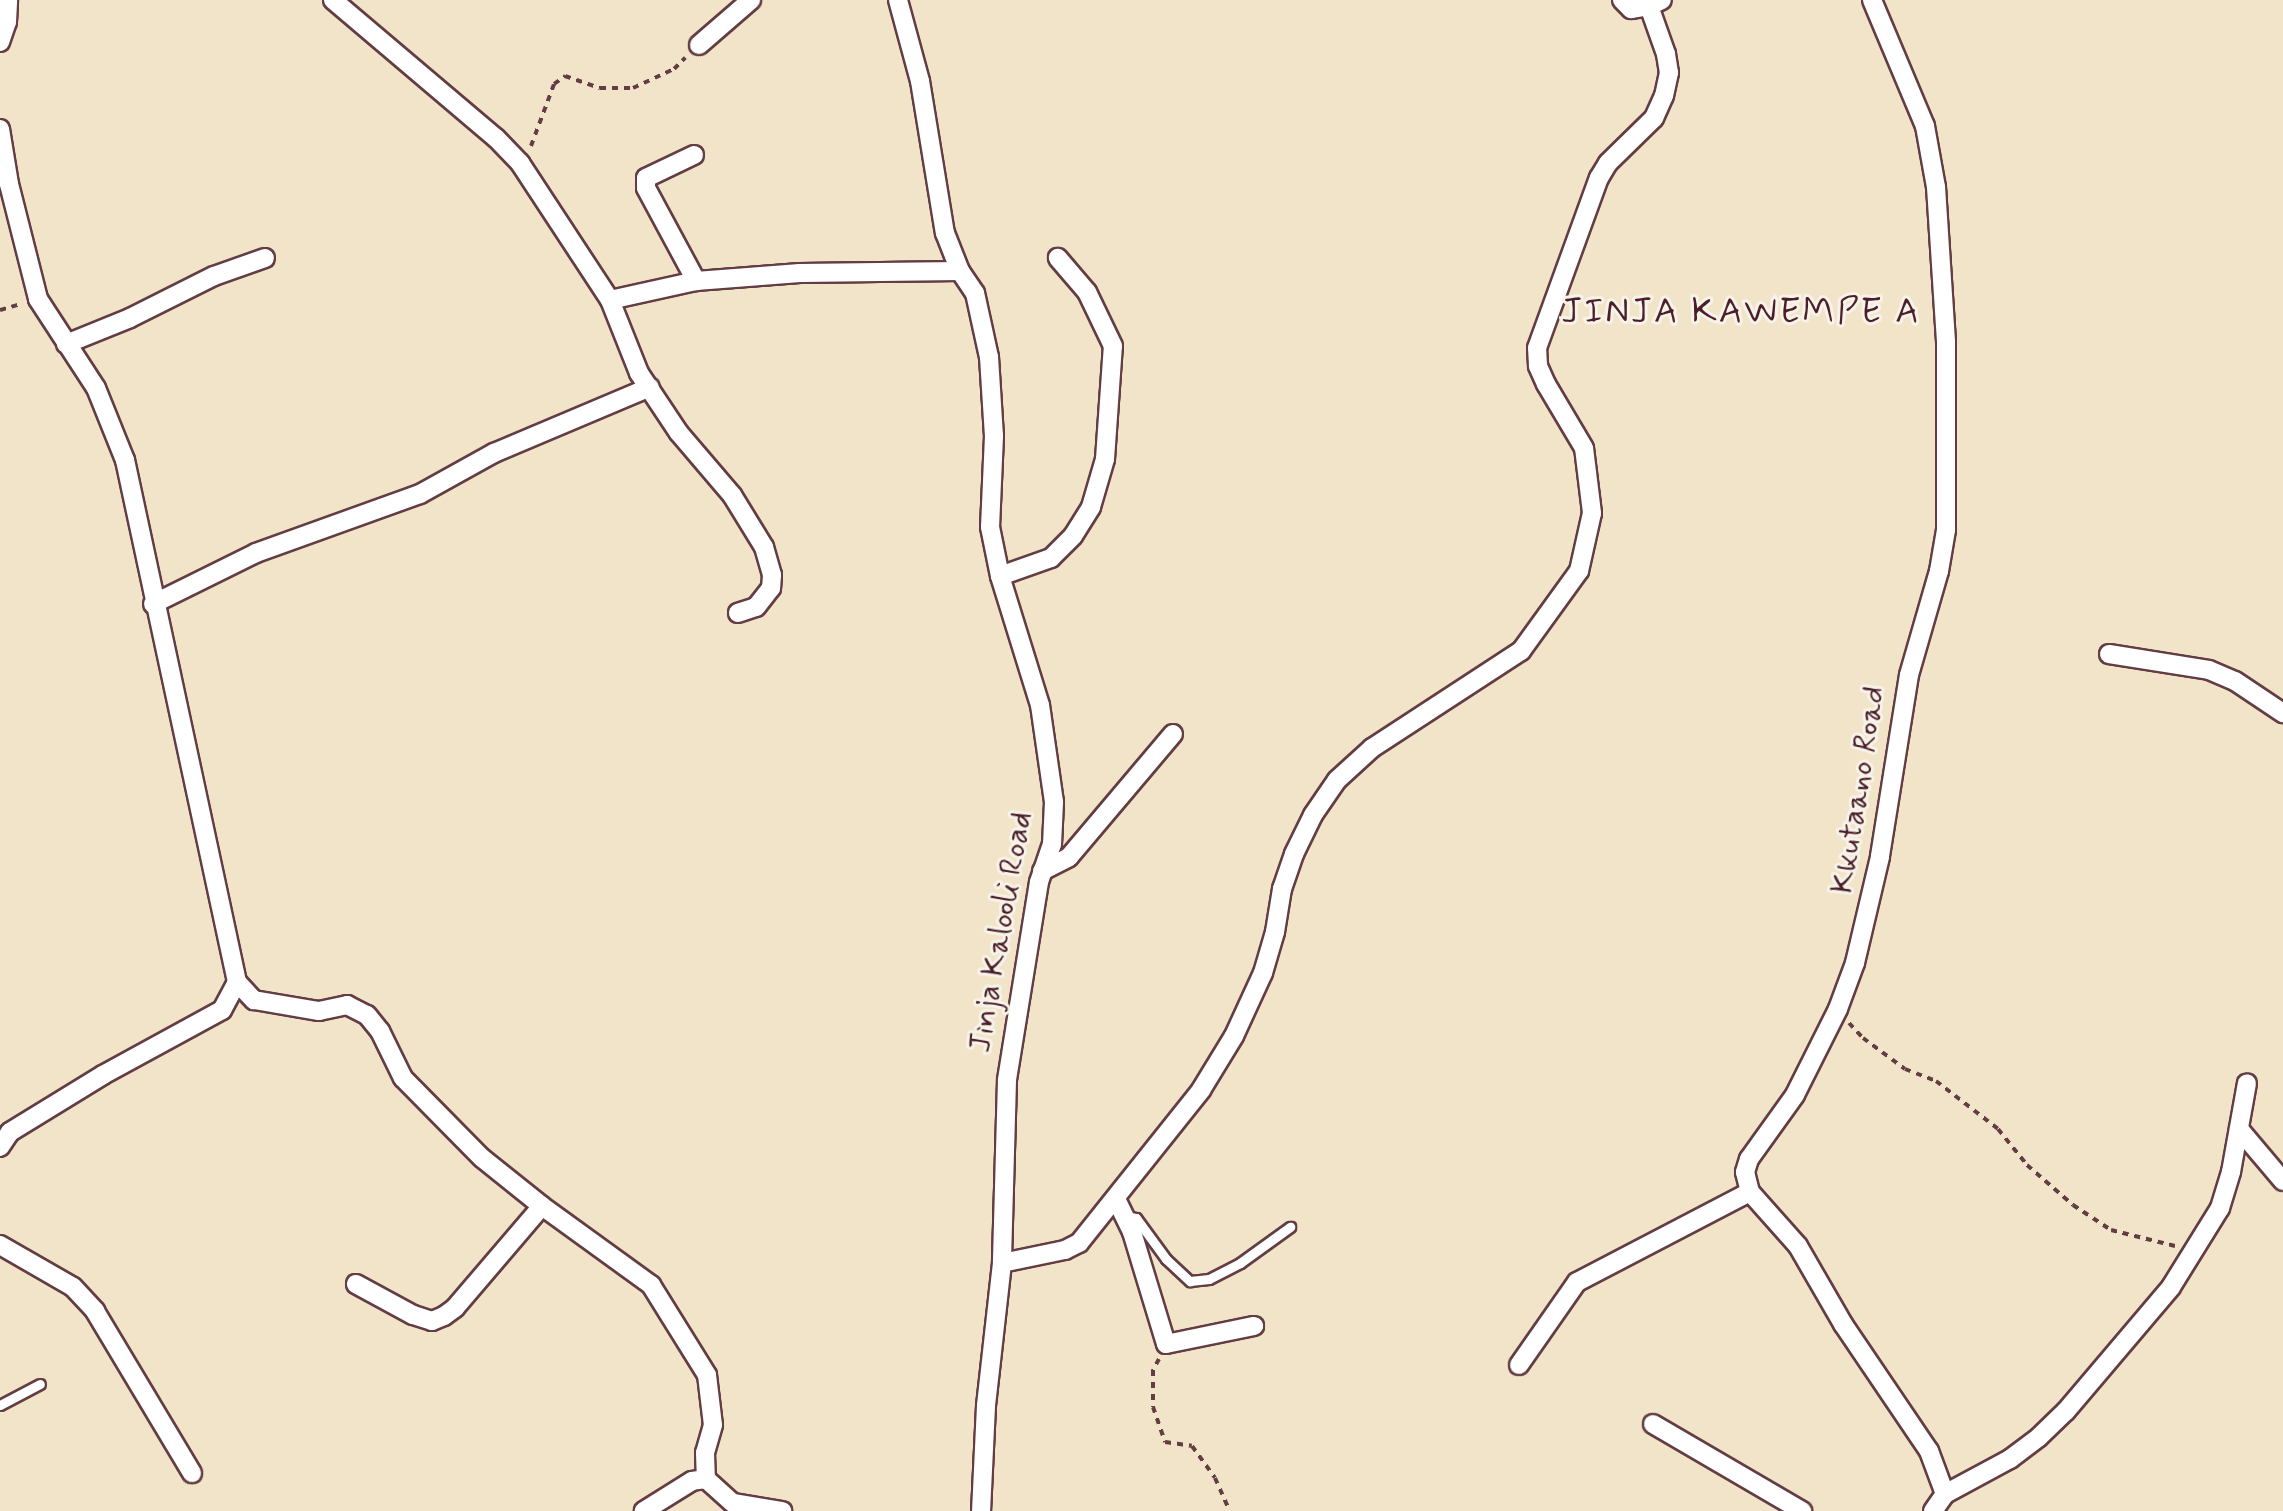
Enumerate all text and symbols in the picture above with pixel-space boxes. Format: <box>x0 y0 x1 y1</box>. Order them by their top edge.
district label: JINJA KAWEMPE A <box>1563 291 1919 335</box>
street label: Kkutaano Road <box>1824 685 1894 895</box>
street label: Jinja Kalooli Road <box>961 811 1041 1053</box>

